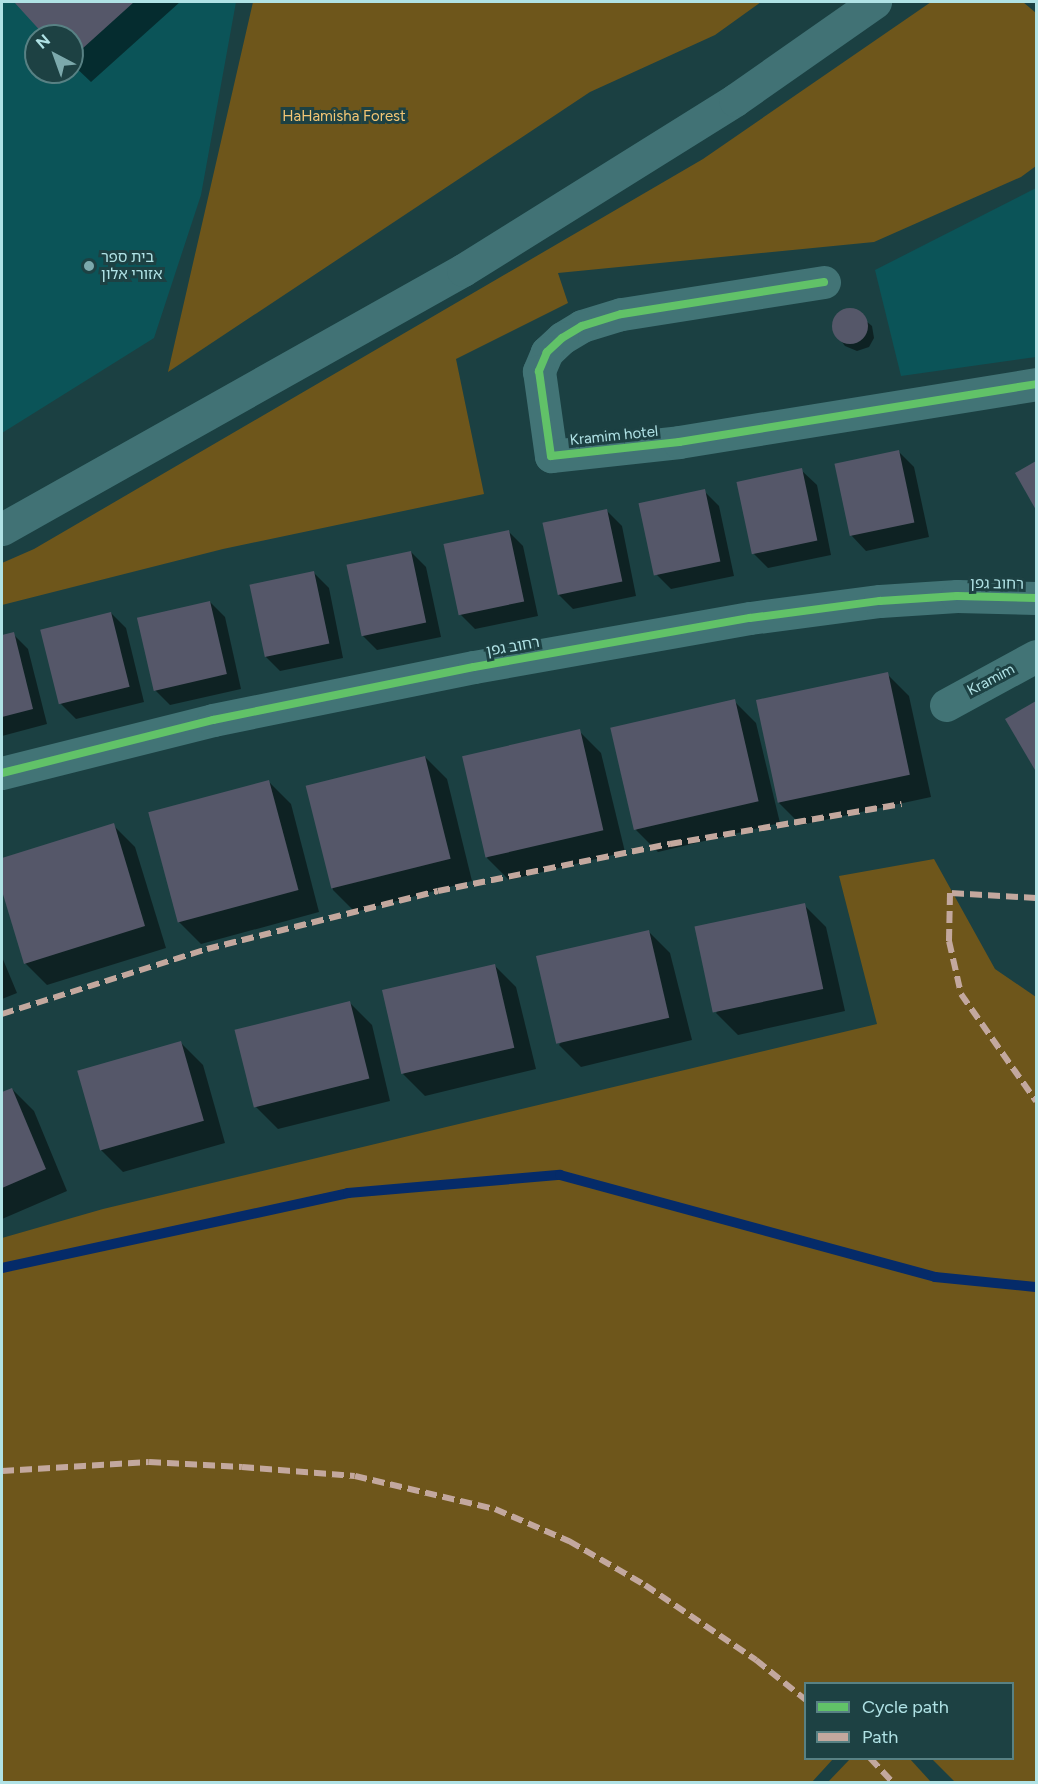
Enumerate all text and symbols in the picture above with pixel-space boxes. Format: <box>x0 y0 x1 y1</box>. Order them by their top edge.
north arrow <box>24 24 84 84</box>
text: N <box>32 30 54 53</box>
park label: HaHamisha Forest <box>282 108 406 126</box>
place label: בית ספר אזורי אלון <box>101 248 162 283</box>
marker: בית ספר אזורי אלון <box>82 259 96 273</box>
street label: Kramim hotel <box>569 422 659 450</box>
street label: רחוב גפן <box>970 575 1024 593</box>
street label: רחוב גפן <box>485 633 541 661</box>
street label: Kramim <box>964 660 1018 700</box>
legend <box>804 1682 1014 1760</box>
text: Cycle path <box>862 1696 949 1718</box>
text: Path <box>862 1726 898 1748</box>

